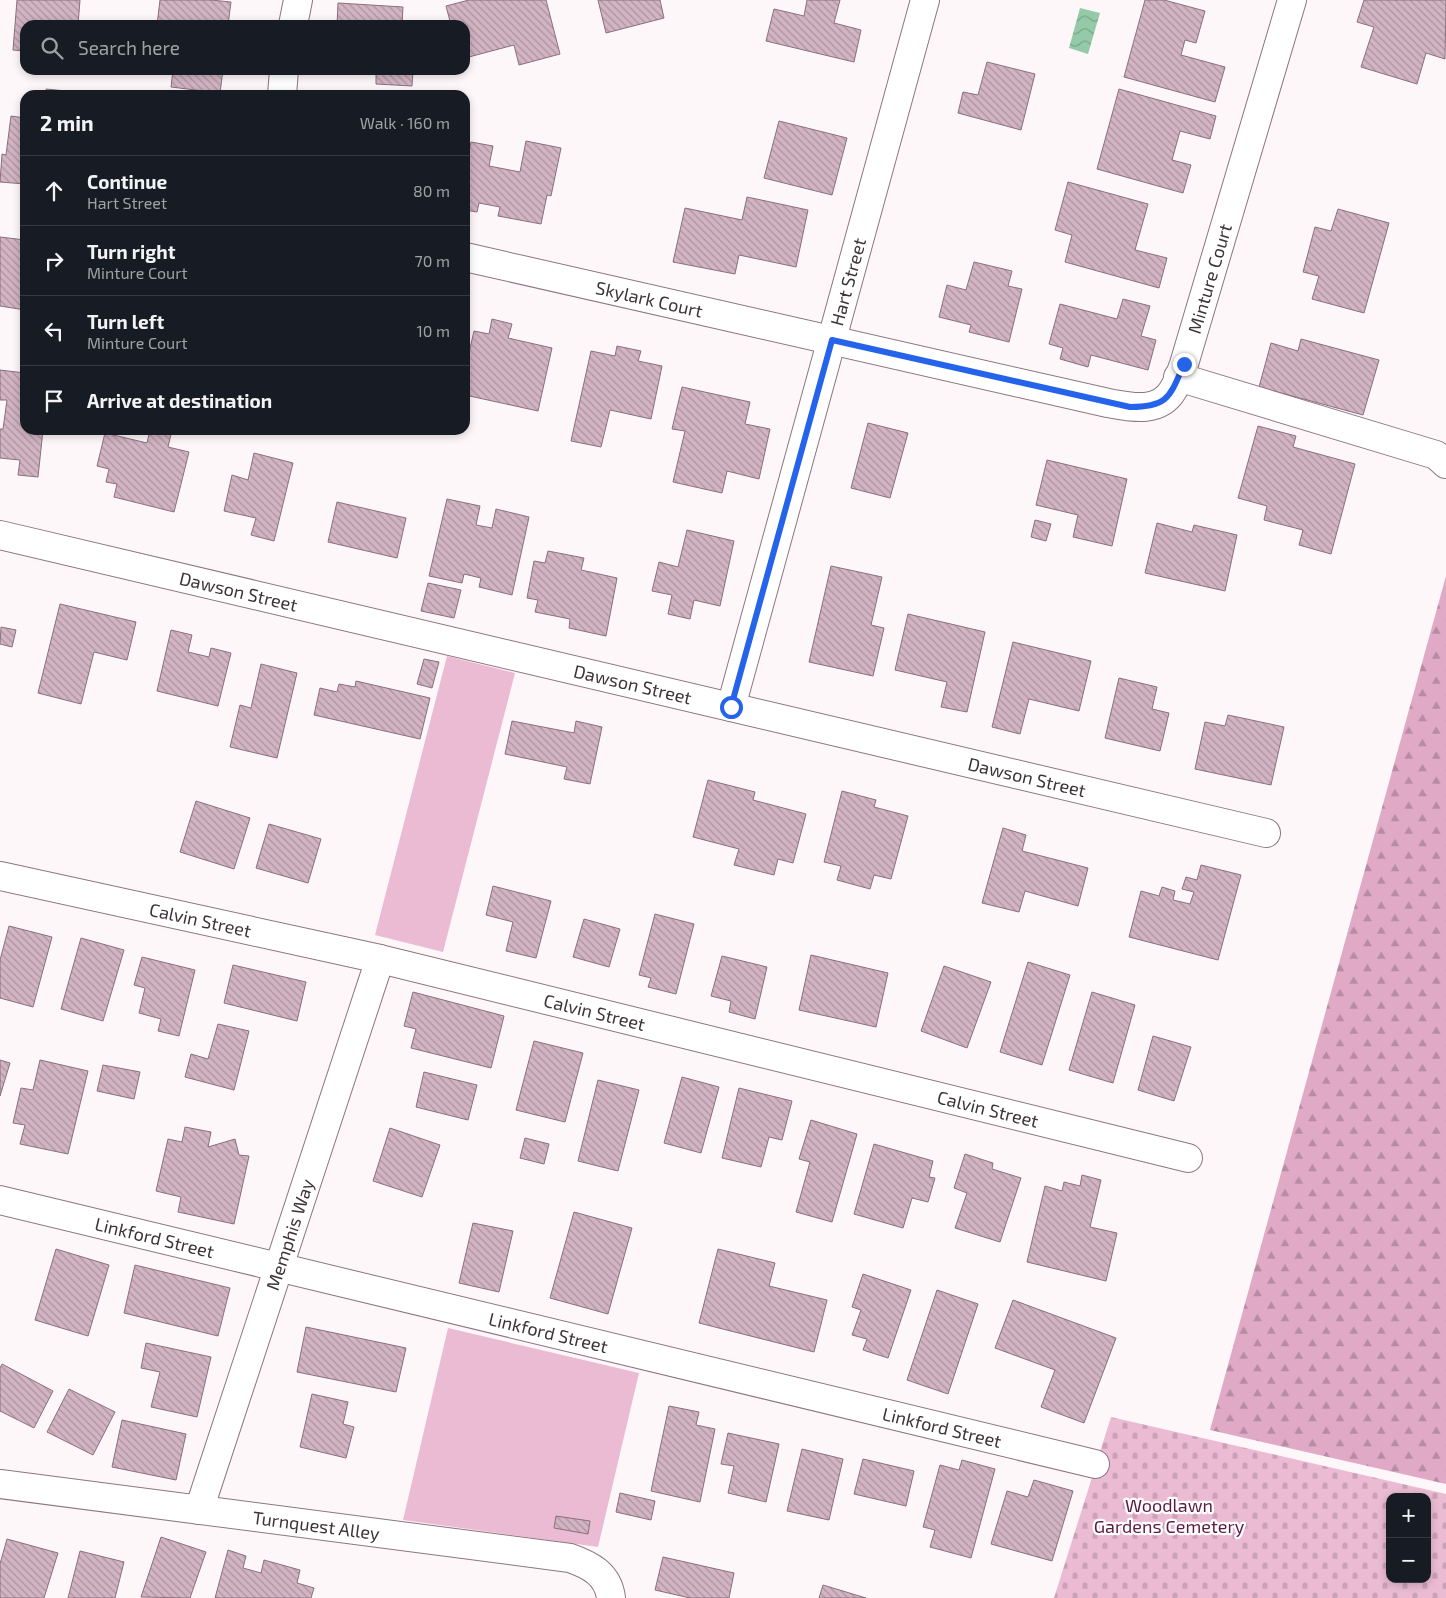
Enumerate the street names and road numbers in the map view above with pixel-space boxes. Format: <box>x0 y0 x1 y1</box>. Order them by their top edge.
street label: Minture Court <box>1183 221 1236 336</box>
street label: Hart Street <box>825 235 870 328</box>
street label: Skylark Court <box>594 276 705 322</box>
street label: Dawson Street <box>177 567 300 616</box>
street label: Dawson Street <box>571 659 694 708</box>
street label: Dawson Street <box>966 752 1088 801</box>
street label: Calvin Street <box>147 898 253 942</box>
street label: Calvin Street <box>542 989 648 1035</box>
street label: Calvin Street <box>935 1086 1041 1132</box>
street label: Memphis Way <box>261 1176 318 1293</box>
street label: Linkford Street <box>93 1212 216 1262</box>
street label: Linkford Street <box>487 1307 610 1357</box>
street label: Linkford Street <box>880 1402 1004 1452</box>
street label: Turnquest Alley <box>252 1506 382 1544</box>

